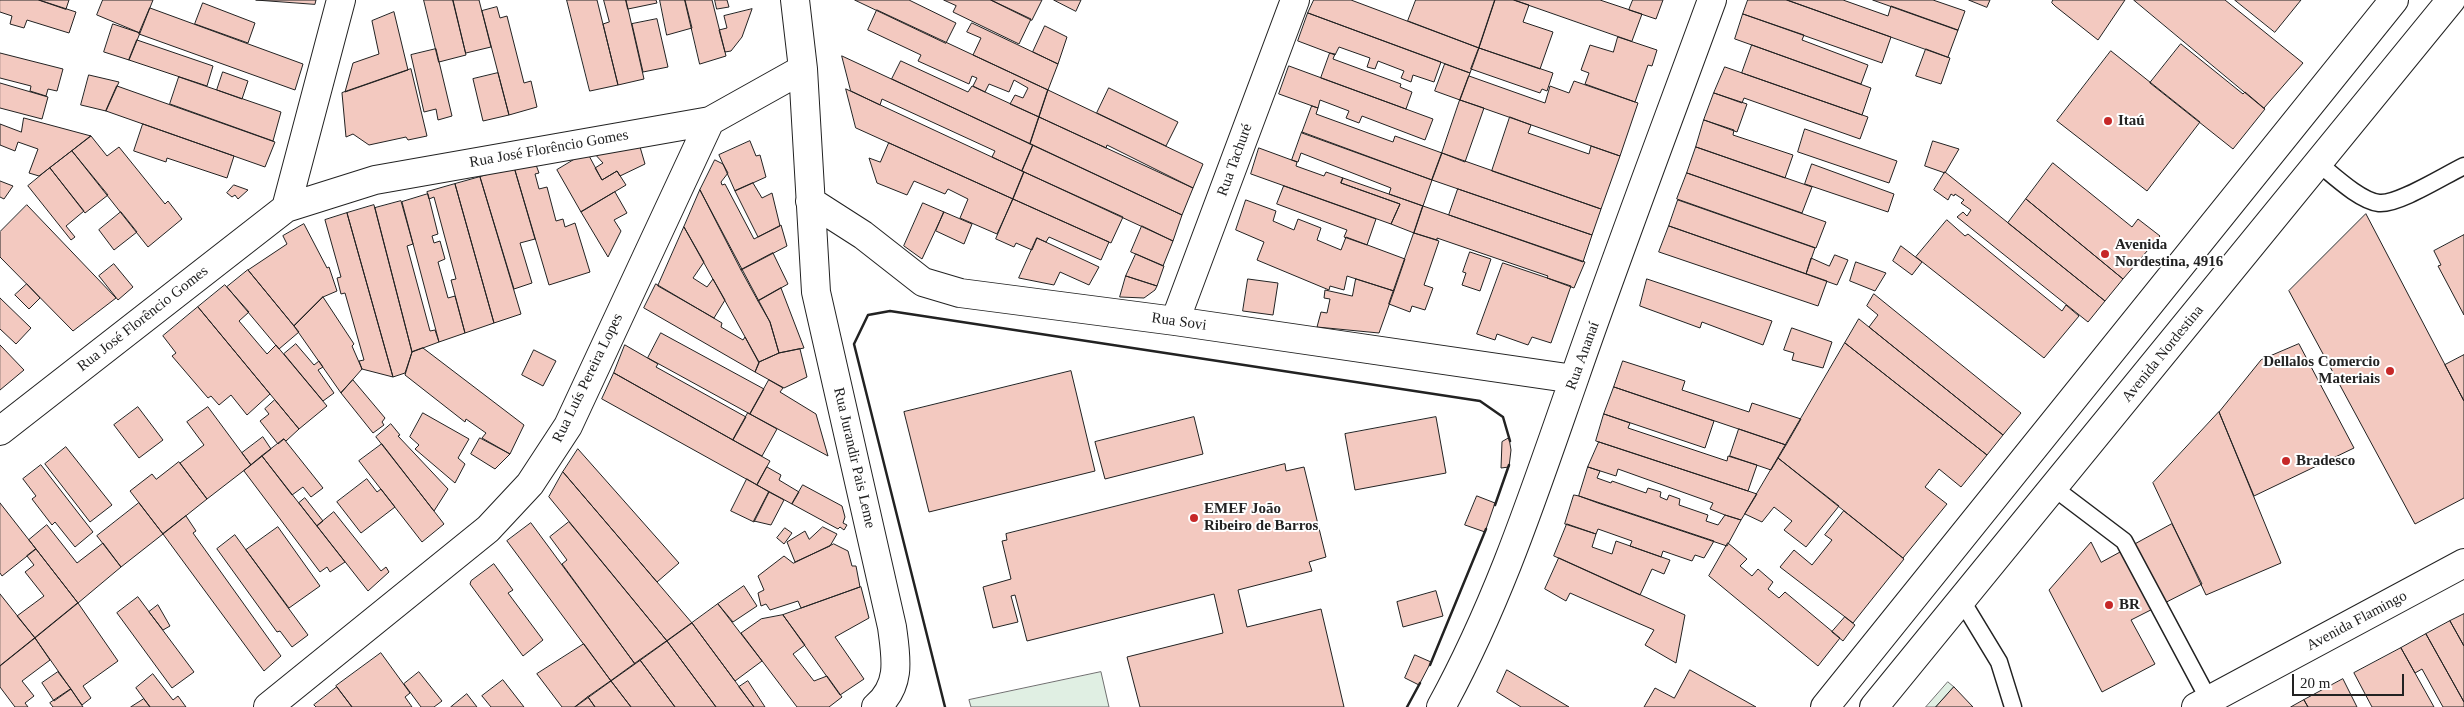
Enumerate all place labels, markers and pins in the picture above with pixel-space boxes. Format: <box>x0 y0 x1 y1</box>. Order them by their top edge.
place label: Itaú <box>2118 112 2145 130</box>
marker: Itaú <box>2102 115 2114 127</box>
place label: Avenida Nordestina, 4916 <box>2115 236 2223 271</box>
marker: Avenida Nordestina, 4916 <box>2099 248 2111 260</box>
place label: Dellalos Comercio Materiais <box>2263 353 2380 388</box>
marker: Dellalos Comercio Materiais <box>2384 365 2396 377</box>
place label: Bradesco <box>2296 452 2355 470</box>
marker: Bradesco <box>2280 455 2292 467</box>
place label: EMEF João Ribeiro de Barros <box>1204 500 1318 535</box>
marker: EMEF João Ribeiro de Barros <box>1188 512 1200 524</box>
place label: BR <box>2119 596 2140 614</box>
marker: BR <box>2103 599 2115 611</box>

